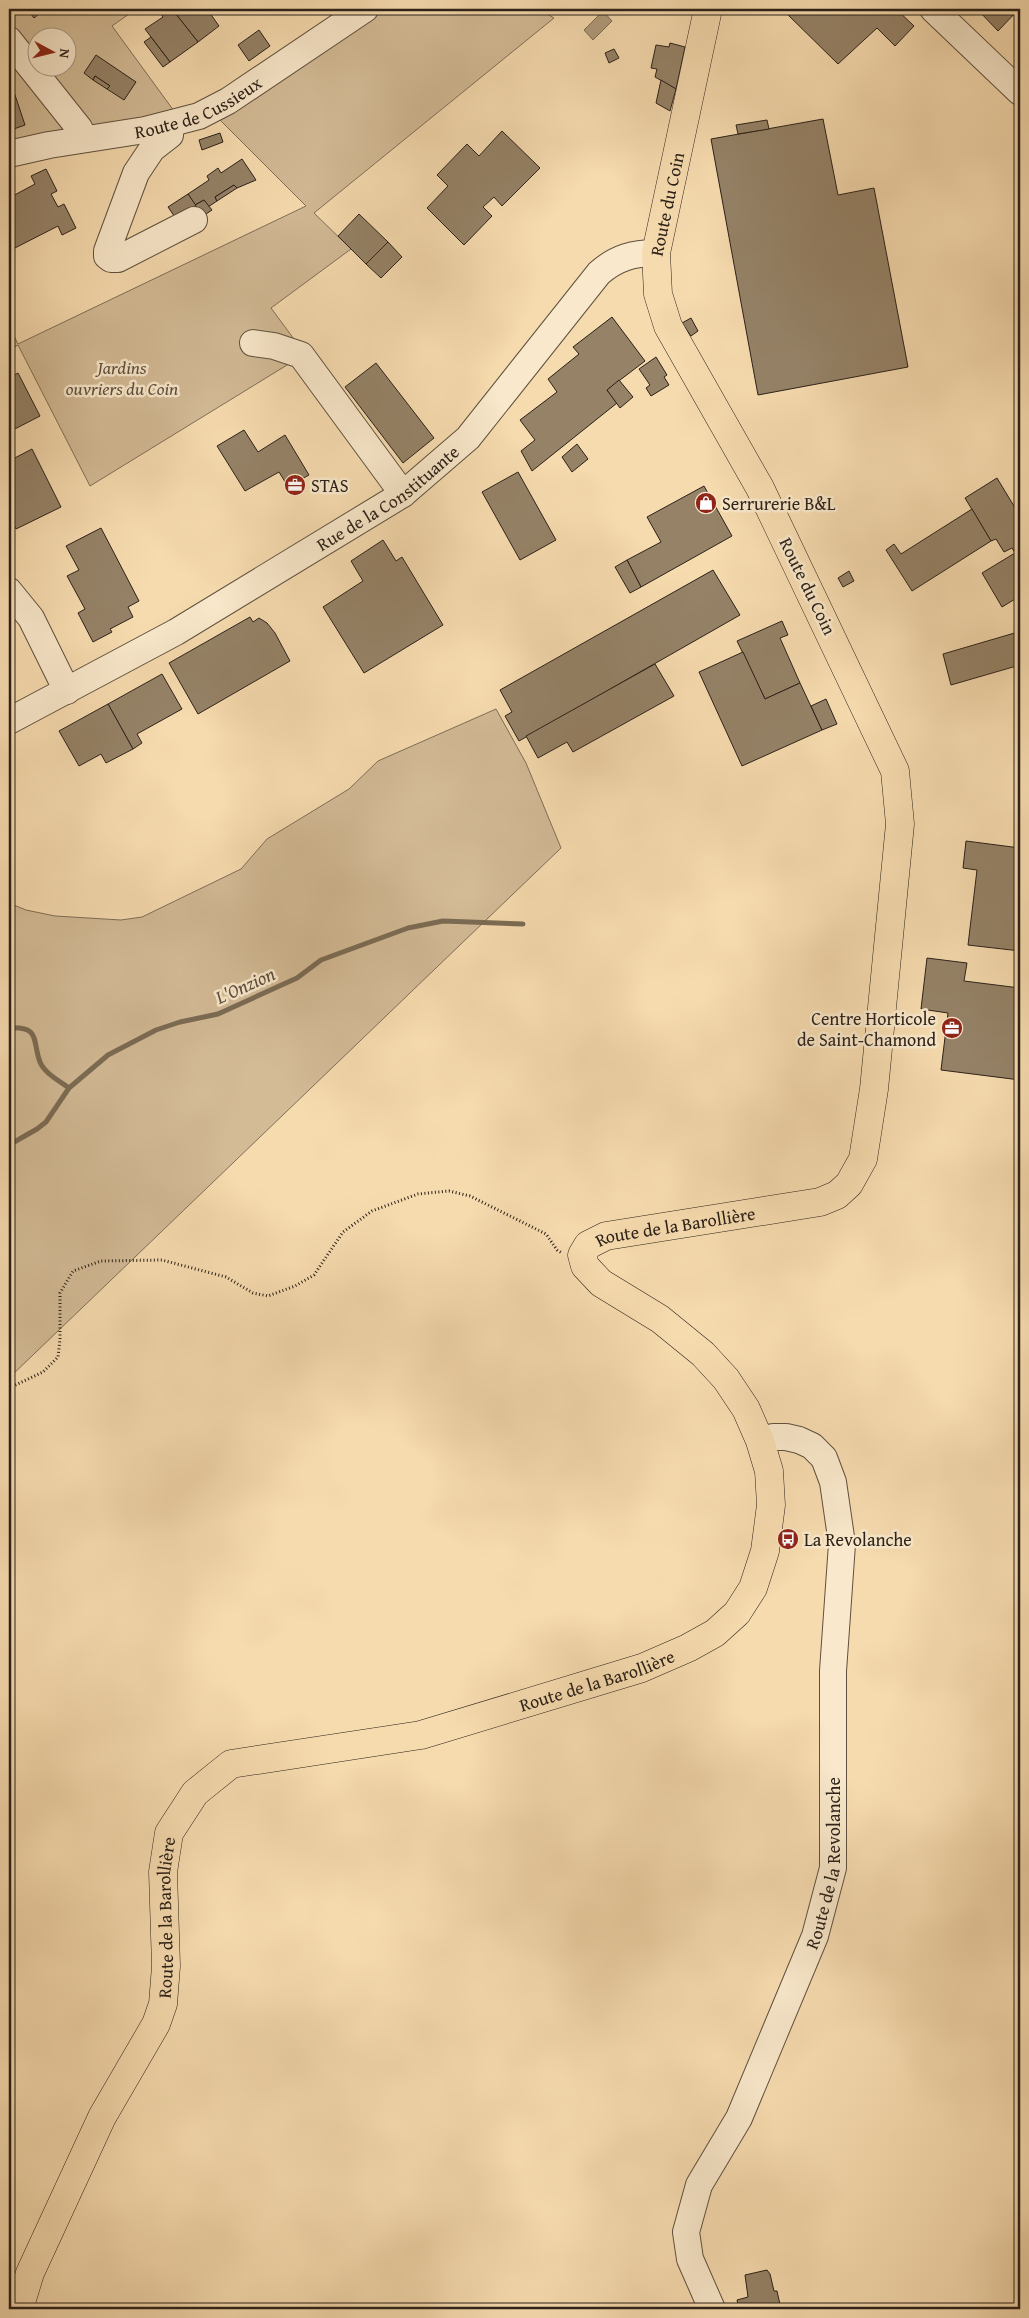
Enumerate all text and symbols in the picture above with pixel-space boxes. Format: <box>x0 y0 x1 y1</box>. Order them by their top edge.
north arrow <box>28 28 78 78</box>
text: N <box>54 48 75 60</box>
street label: Route de Cussieux <box>133 68 267 145</box>
street label: Route du Coin <box>642 150 691 258</box>
park label: Jardins ouvriers du Coin <box>66 354 178 402</box>
street label: Rue de la Constituante <box>311 438 465 557</box>
place label: STAS <box>311 472 349 499</box>
office icon: STAS <box>283 473 307 497</box>
place label: Serrurerie B&L <box>722 490 836 517</box>
shop icon: Serrurerie B&L <box>694 491 718 515</box>
street label: Route du Coin <box>773 533 843 639</box>
water label: L'Onzion <box>210 959 280 1011</box>
place label: Centre Horticole de Saint-Chamond <box>797 1005 936 1053</box>
office icon: Centre Horticole de Saint-Chamond <box>940 1016 964 1040</box>
street label: Route de la Barollière <box>590 1199 757 1253</box>
place label: La Revolanche <box>804 1526 912 1553</box>
bus stop icon: La Revolanche <box>776 1527 800 1551</box>
street label: Route de la Barollière <box>516 1642 679 1718</box>
street label: Route de la Revolanche <box>798 1777 847 1953</box>
street label: Route de la Barollière <box>149 1835 182 1999</box>

